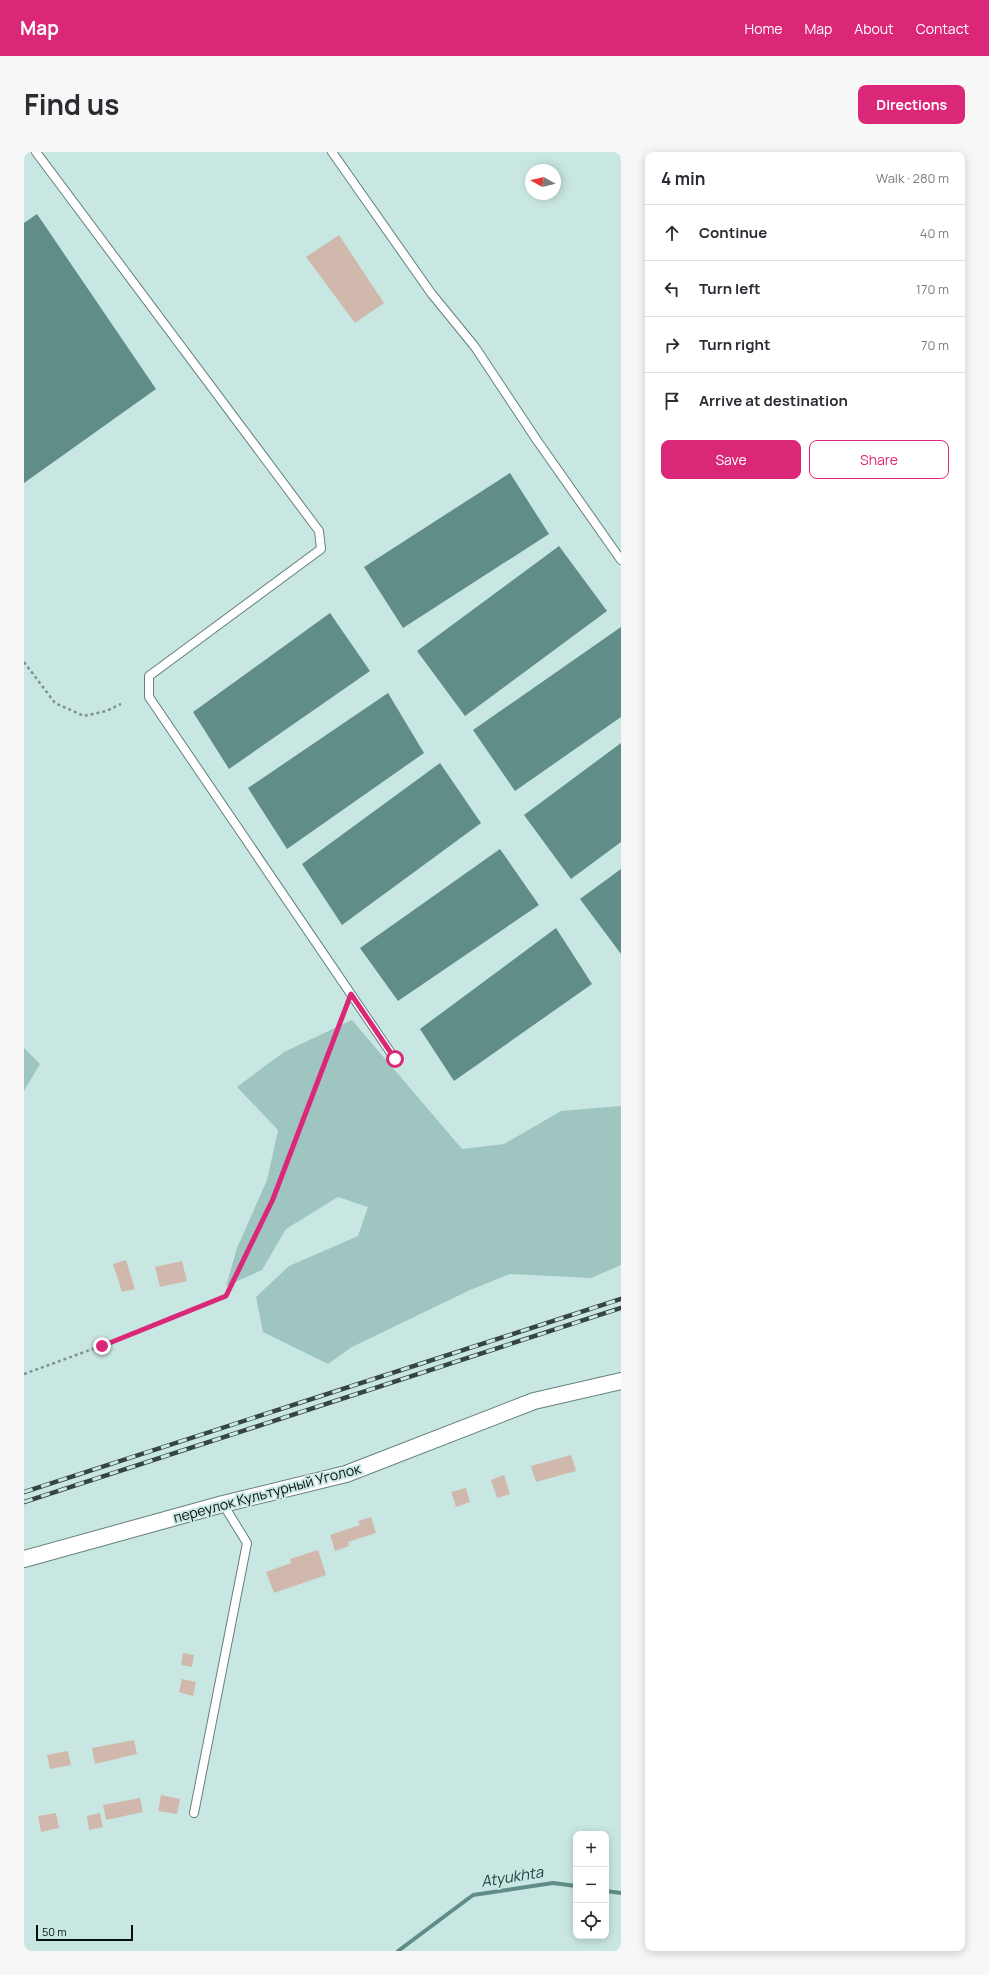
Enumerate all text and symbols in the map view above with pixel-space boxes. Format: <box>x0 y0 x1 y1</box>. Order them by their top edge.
text: Map <box>20 15 59 41</box>
text: Home <box>745 19 782 38</box>
text: Map <box>804 19 832 38</box>
text: About <box>854 19 894 38</box>
text: Contact <box>916 19 969 38</box>
text: Find us <box>24 85 119 123</box>
button: Directions <box>858 85 965 124</box>
north arrow <box>525 164 561 200</box>
text: 4 min <box>661 167 705 190</box>
text: Walk · 280 m <box>876 169 949 187</box>
icon: ahead <box>661 222 683 244</box>
text: Continue <box>699 222 767 243</box>
text: 40 m <box>920 224 949 242</box>
icon: left <box>661 278 683 300</box>
text: Turn left <box>699 278 761 299</box>
text: 170 m <box>916 280 949 298</box>
icon: right <box>661 334 683 356</box>
text: Turn right <box>699 334 770 355</box>
text: 70 m <box>921 336 949 354</box>
icon: arrive <box>661 390 683 412</box>
text: Arrive at destination <box>699 390 848 411</box>
button: Save <box>661 440 801 479</box>
button: Share <box>809 440 949 479</box>
route start <box>386 1050 404 1068</box>
route end <box>93 1337 111 1355</box>
street label: переулок Культурный Уголок <box>171 1458 364 1527</box>
map controls <box>573 1831 609 1939</box>
button: + <box>573 1831 609 1867</box>
water label: Atyukhta <box>479 1861 545 1892</box>
button: − <box>573 1867 609 1903</box>
button: locate <box>573 1903 609 1939</box>
scale bar <box>36 1923 133 1942</box>
text: 50 m <box>42 1924 67 1939</box>

